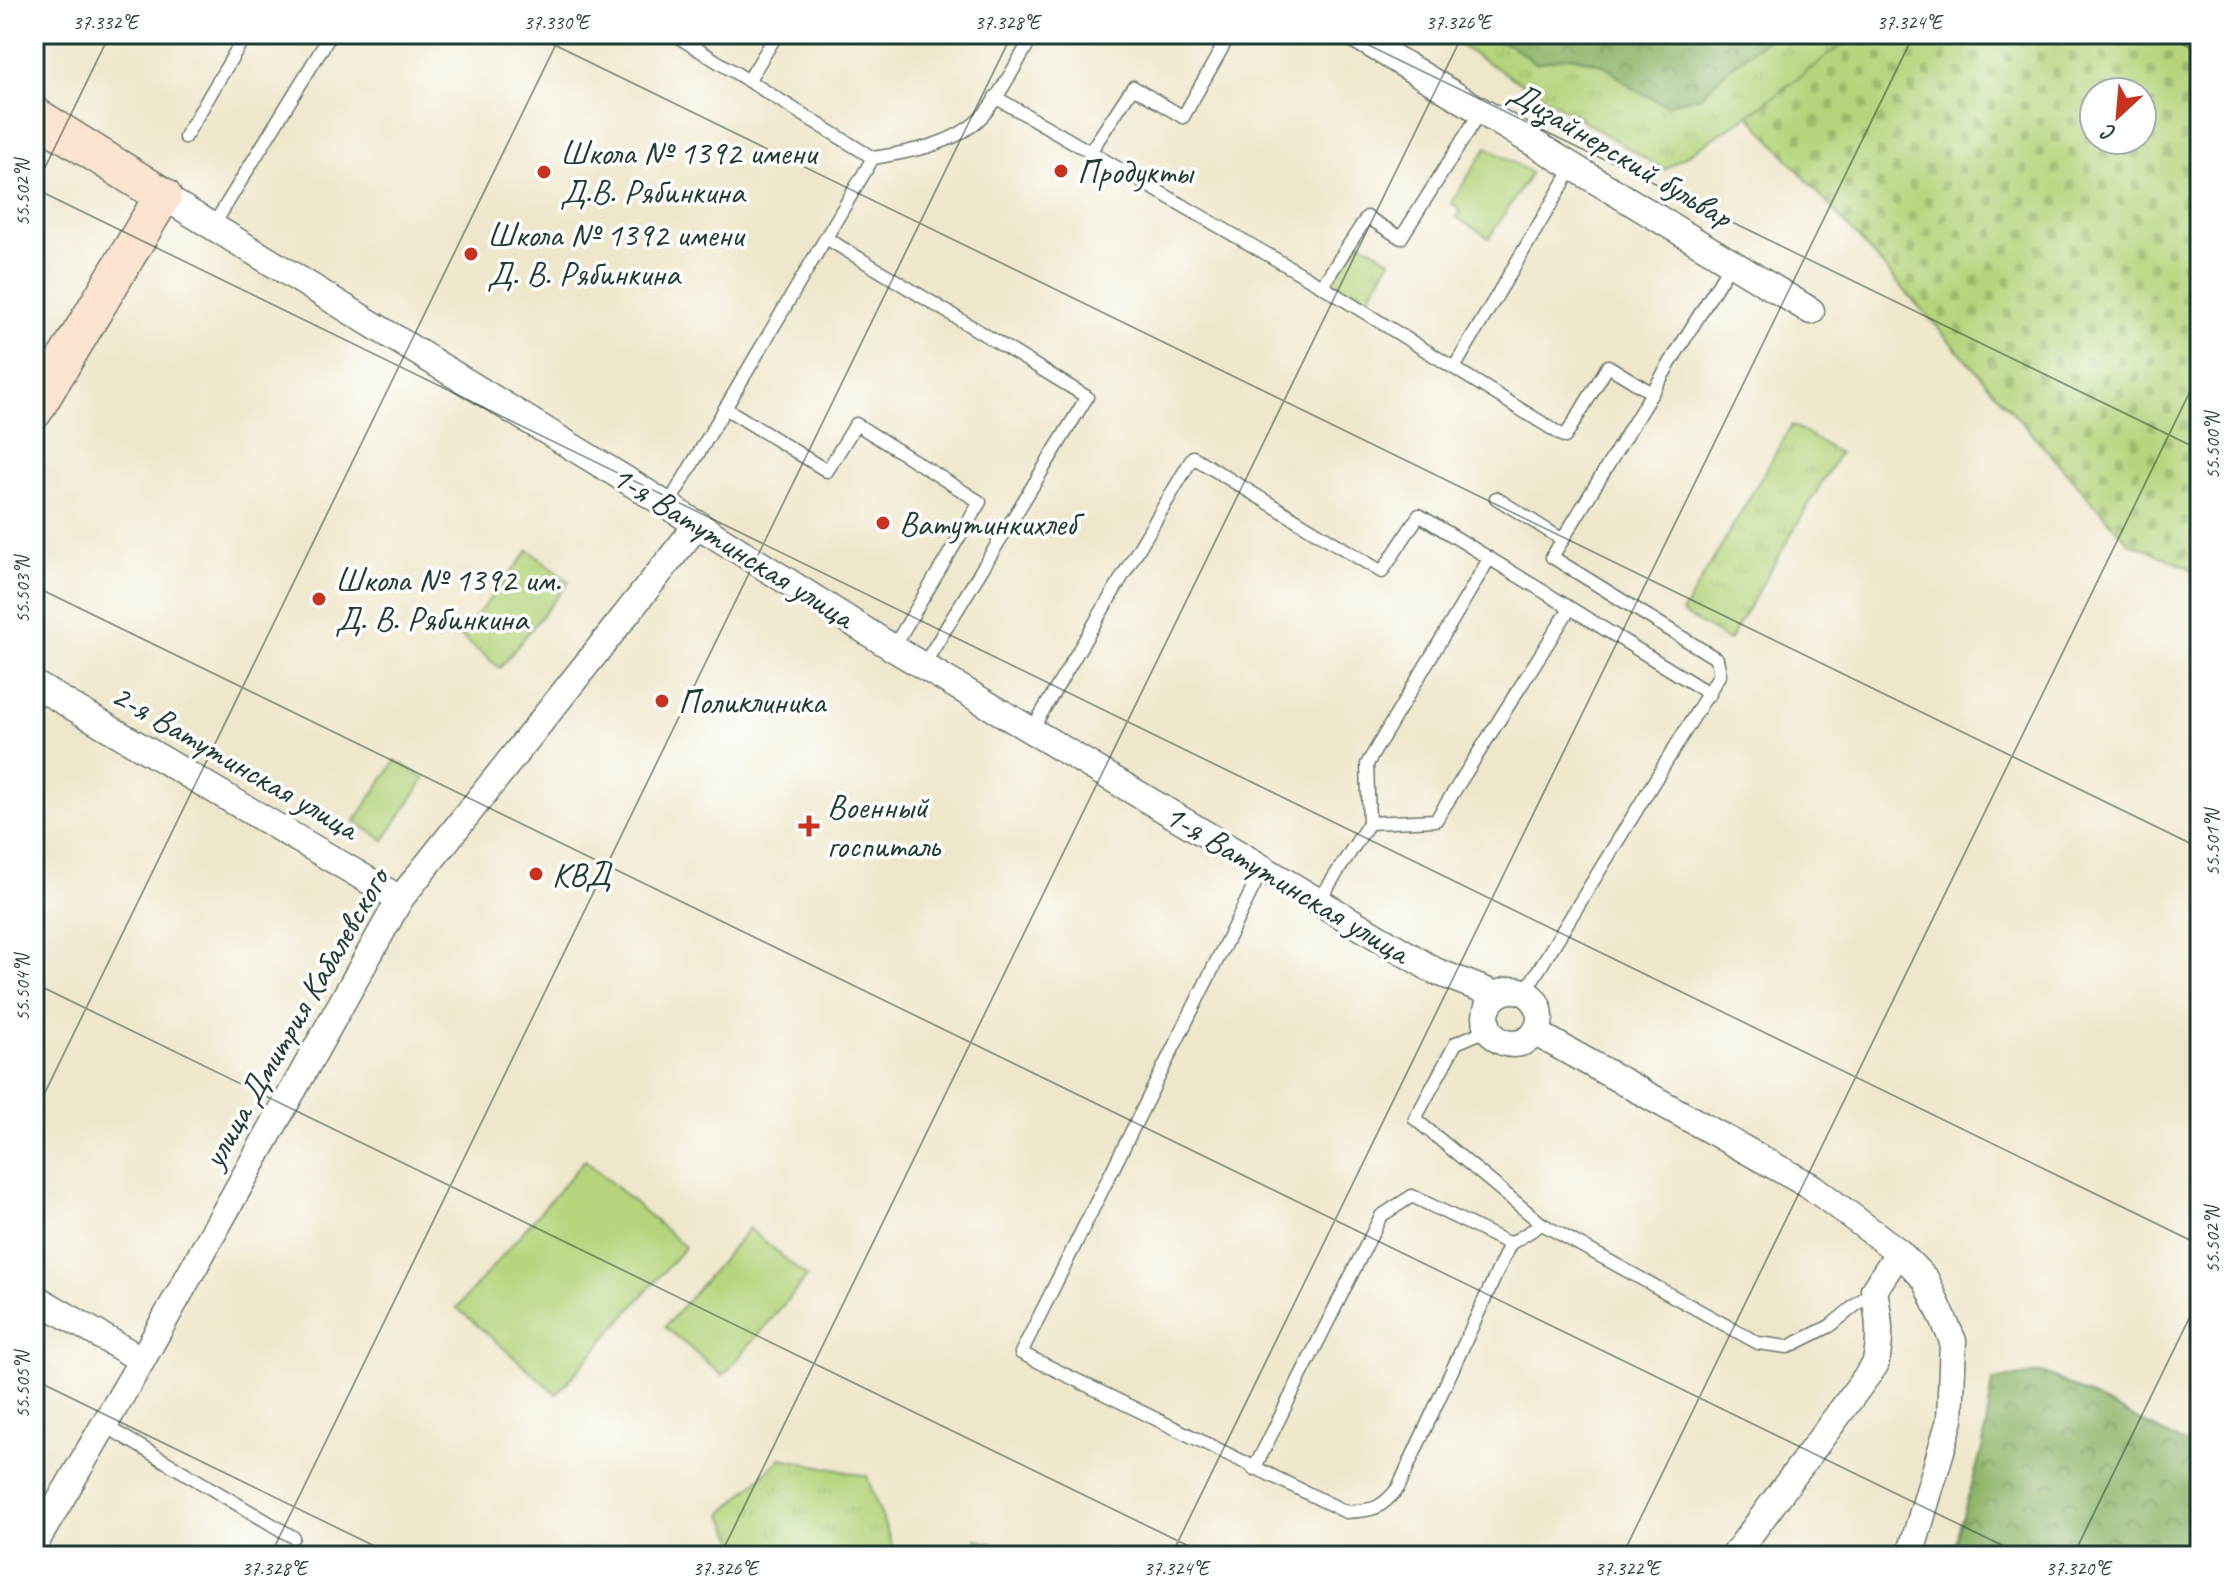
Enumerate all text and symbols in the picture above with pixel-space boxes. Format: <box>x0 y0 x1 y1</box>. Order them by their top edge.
text: 37.332°E <box>72 10 140 35</box>
text: 37.330°E <box>523 10 591 35</box>
text: 37.328°E <box>974 10 1042 35</box>
text: 37.326°E <box>1425 10 1493 35</box>
text: 37.324°E <box>1876 10 1944 35</box>
street label: Дизайнерский бульвар <box>1502 71 1742 239</box>
north arrow <box>2078 76 2158 156</box>
text: С <box>2096 117 2121 148</box>
place label: Школа № 1392 имени Д.В. Рябинкина <box>560 131 819 213</box>
place label: Продукты <box>1077 150 1196 193</box>
text: 55.502°N <box>10 157 35 226</box>
marker: Продукты <box>1052 162 1070 180</box>
marker: Школа № 1392 имени Д.В. Рябинкина <box>535 163 553 181</box>
place label: Школа № 1392 имени Д. В. Рябинкина <box>487 213 746 295</box>
marker: Школа № 1392 имени Д. В. Рябинкина <box>462 245 480 263</box>
text: 55.500°N <box>2200 410 2225 479</box>
street label: 1-я Ватутинская улица <box>604 454 865 639</box>
place label: Ватутинкихлеб <box>899 502 1085 545</box>
marker: Ватутинкихлеб <box>874 514 892 532</box>
text: 55.503°N <box>10 554 35 623</box>
place label: Школа № 1392 им. Д. В. Рябинкина <box>335 558 561 640</box>
marker: Школа № 1392 им. Д. В. Рябинкина <box>310 590 328 608</box>
street label: 2-я Ватутинская улица <box>104 673 369 851</box>
place label: Поликлиника <box>678 680 827 723</box>
marker: Поликлиника <box>653 692 671 710</box>
place label: Военный госпиталь <box>827 785 942 867</box>
street label: 1-я Ватутинская улица <box>1157 793 1420 975</box>
text: 55.501°N <box>2200 807 2225 876</box>
marker: Военный госпиталь <box>798 815 820 837</box>
place label: КВД <box>552 853 613 896</box>
street label: улица Дмитрия Кабалевского <box>191 857 400 1177</box>
marker: КВД <box>527 865 545 883</box>
text: 55.504°N <box>10 952 35 1021</box>
text: 55.502°N <box>2200 1204 2225 1273</box>
text: 55.505°N <box>10 1349 35 1418</box>
text: 37.328°E <box>241 1556 309 1581</box>
text: 37.326°E <box>692 1556 760 1581</box>
text: 37.324°E <box>1143 1556 1211 1581</box>
text: 37.322°E <box>1594 1556 1662 1581</box>
text: 37.320°E <box>2045 1556 2113 1581</box>

